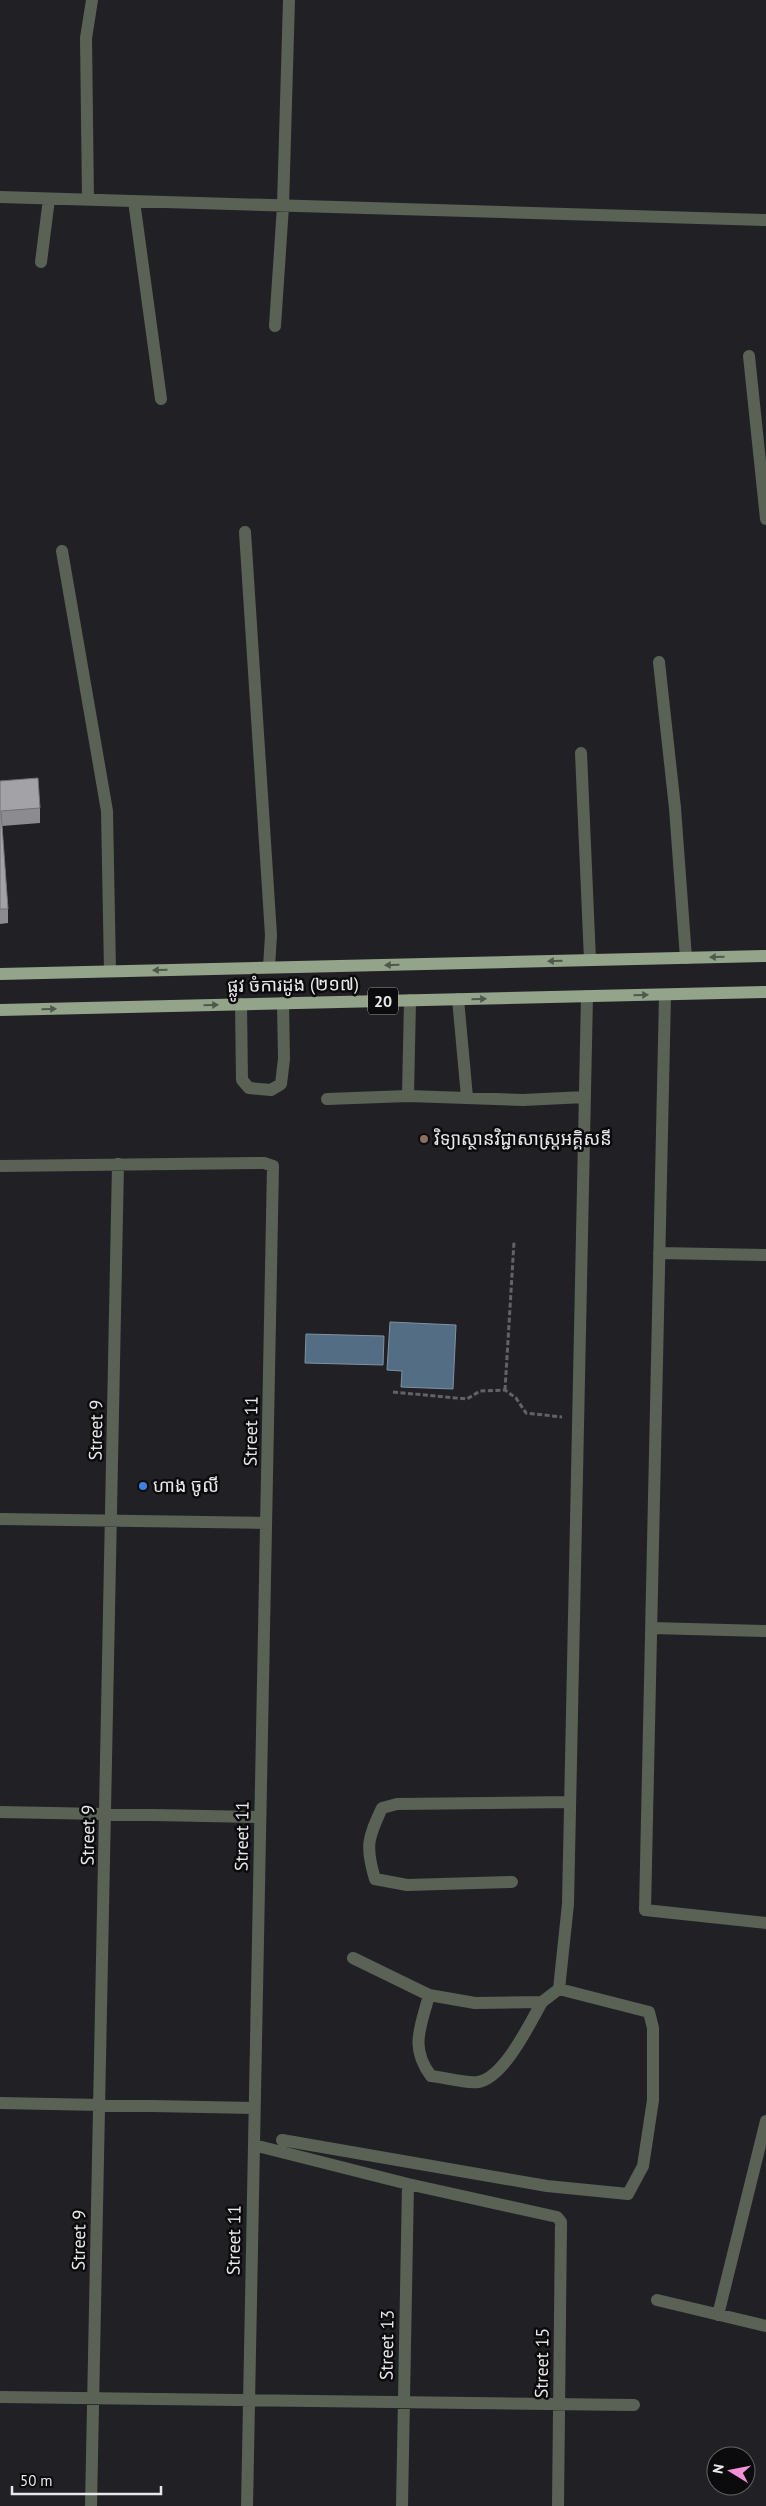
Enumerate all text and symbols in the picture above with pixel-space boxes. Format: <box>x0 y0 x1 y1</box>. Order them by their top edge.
one-way arrow <box>709 953 725 961</box>
one-way arrow <box>547 957 563 965</box>
one-way arrow <box>384 961 400 969</box>
one-way arrow <box>152 966 168 974</box>
street label: ផ្លូវ ចំការដូង (២១៧) <box>227 972 359 1002</box>
road number: 20 <box>368 988 398 1014</box>
one-way arrow <box>633 991 649 999</box>
one-way arrow <box>471 994 487 1002</box>
one-way arrow <box>203 1001 219 1009</box>
one-way arrow <box>41 1004 57 1012</box>
place label: វិទ្យាស្ថានវិជ្ជាសាស្រ្តអគ្គិសនី <box>433 1127 612 1150</box>
marker: វិទ្យាស្ថានវិជ្ជាសាស្រ្តអគ្គិសនី <box>418 1133 430 1145</box>
street label: Street 11 <box>238 1396 263 1466</box>
street label: Street 9 <box>83 1399 108 1460</box>
place label: ហាង ចូលី <box>153 1474 219 1497</box>
marker: ហាង ចូលី <box>137 1480 149 1492</box>
street label: Street 11 <box>229 1801 254 1871</box>
street label: Street 9 <box>75 1804 100 1865</box>
street label: Street 11 <box>221 2205 246 2275</box>
street label: Street 9 <box>66 2209 91 2270</box>
street label: Street 13 <box>374 2310 399 2380</box>
street label: Street 15 <box>529 2328 554 2398</box>
north arrow <box>706 2446 756 2496</box>
text: N <box>709 2463 728 2475</box>
scale bar <box>12 2464 161 2496</box>
text: 50 m <box>20 2471 53 2490</box>

